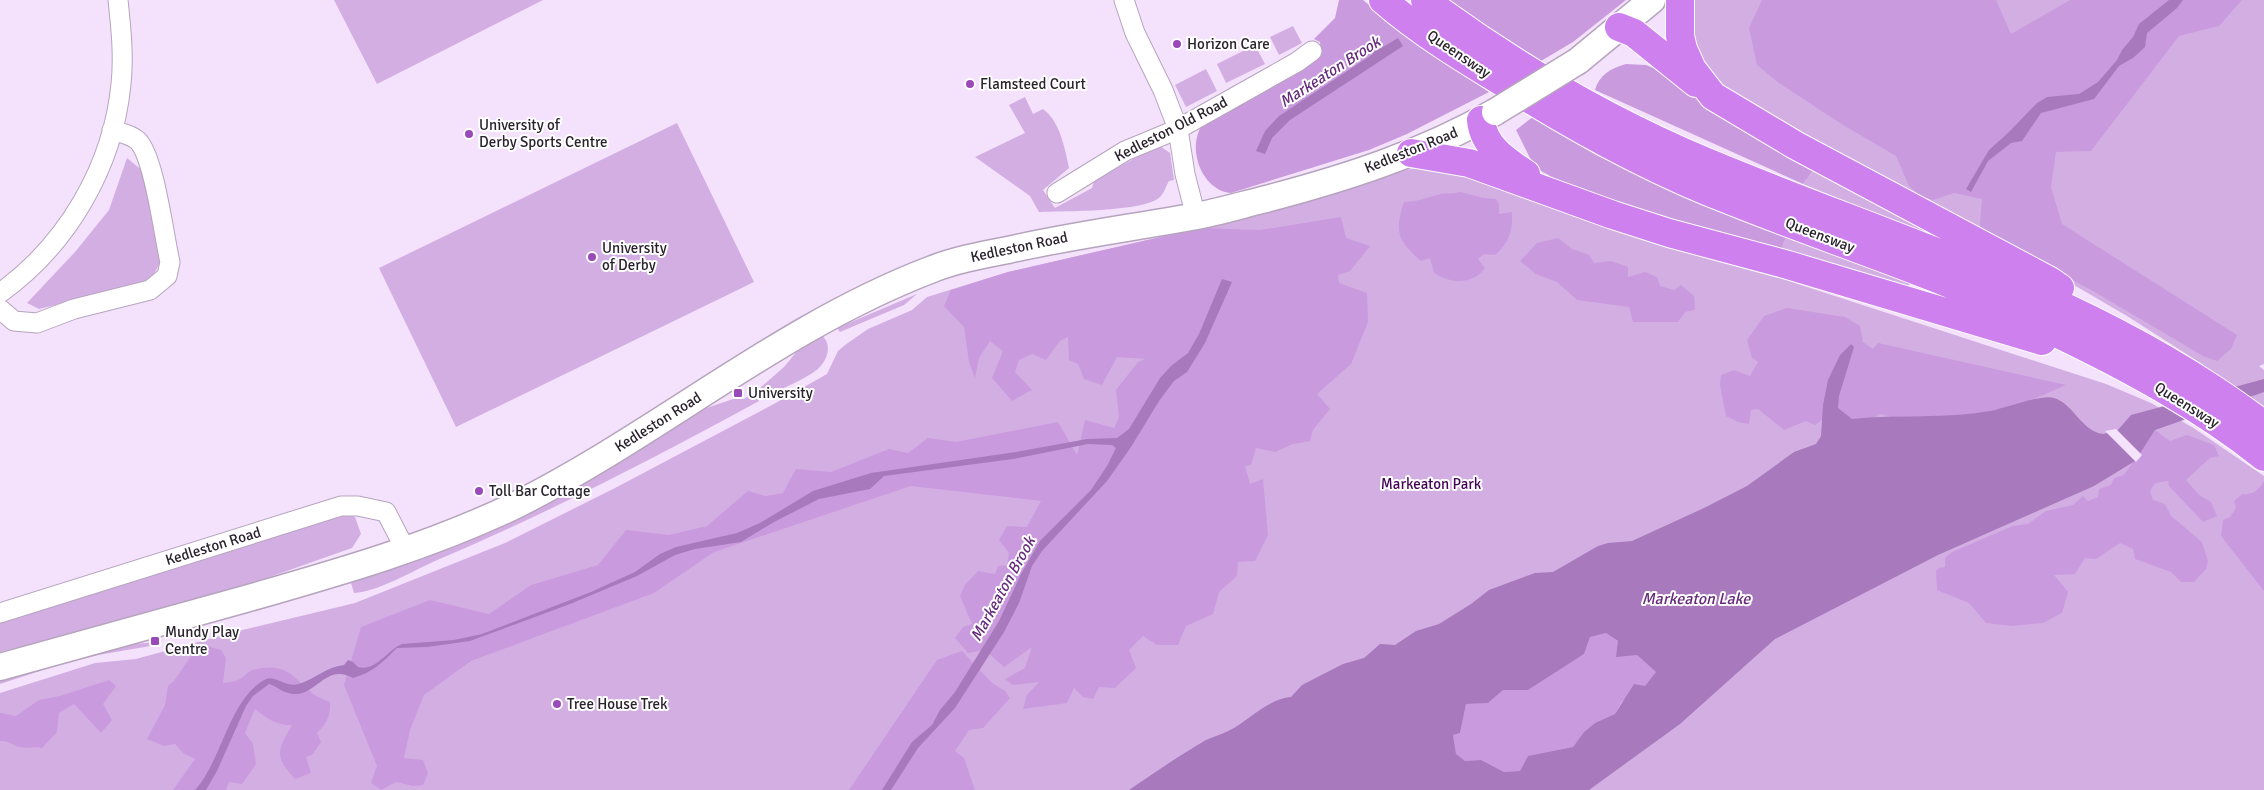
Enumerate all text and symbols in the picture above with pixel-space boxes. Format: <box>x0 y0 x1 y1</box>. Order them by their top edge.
street label: Queensway <box>1424 26 1494 82</box>
water label: Markeaton Brook <box>1276 31 1386 112</box>
place label: Horizon Care <box>1187 35 1270 53</box>
marker: Horizon Care <box>1171 38 1183 50</box>
place label: Flamsteed Court <box>980 75 1086 93</box>
marker: Flamsteed Court <box>964 78 976 90</box>
street label: Kedleston Old Road <box>1111 93 1231 165</box>
place label: University of Derby Sports Centre <box>479 116 608 151</box>
street label: Kedleston Road <box>1362 123 1460 177</box>
marker: University of Derby Sports Centre <box>463 128 475 140</box>
street label: Queensway <box>1783 214 1857 256</box>
street label: Kedleston Road <box>969 228 1069 266</box>
place label: University of Derby <box>602 239 667 274</box>
marker: University of Derby <box>586 251 598 263</box>
street label: Queensway <box>2151 378 2223 432</box>
place label: University <box>748 384 813 402</box>
marker: University <box>732 387 744 399</box>
street label: Kedleston Road <box>611 388 705 456</box>
park label: Markeaton Park <box>1381 475 1482 493</box>
place label: Toll Bar Cottage <box>489 482 590 500</box>
marker: Toll Bar Cottage <box>473 485 485 497</box>
street label: Kedleston Road <box>163 523 263 569</box>
water label: Markeaton Brook <box>966 532 1041 645</box>
water label: Markeaton Lake <box>1642 589 1751 609</box>
place label: Mundy Play Centre <box>165 623 239 658</box>
marker: Mundy Play Centre <box>149 635 161 647</box>
place label: Tree House Trek <box>567 695 668 713</box>
marker: Tree House Trek <box>551 698 563 710</box>

